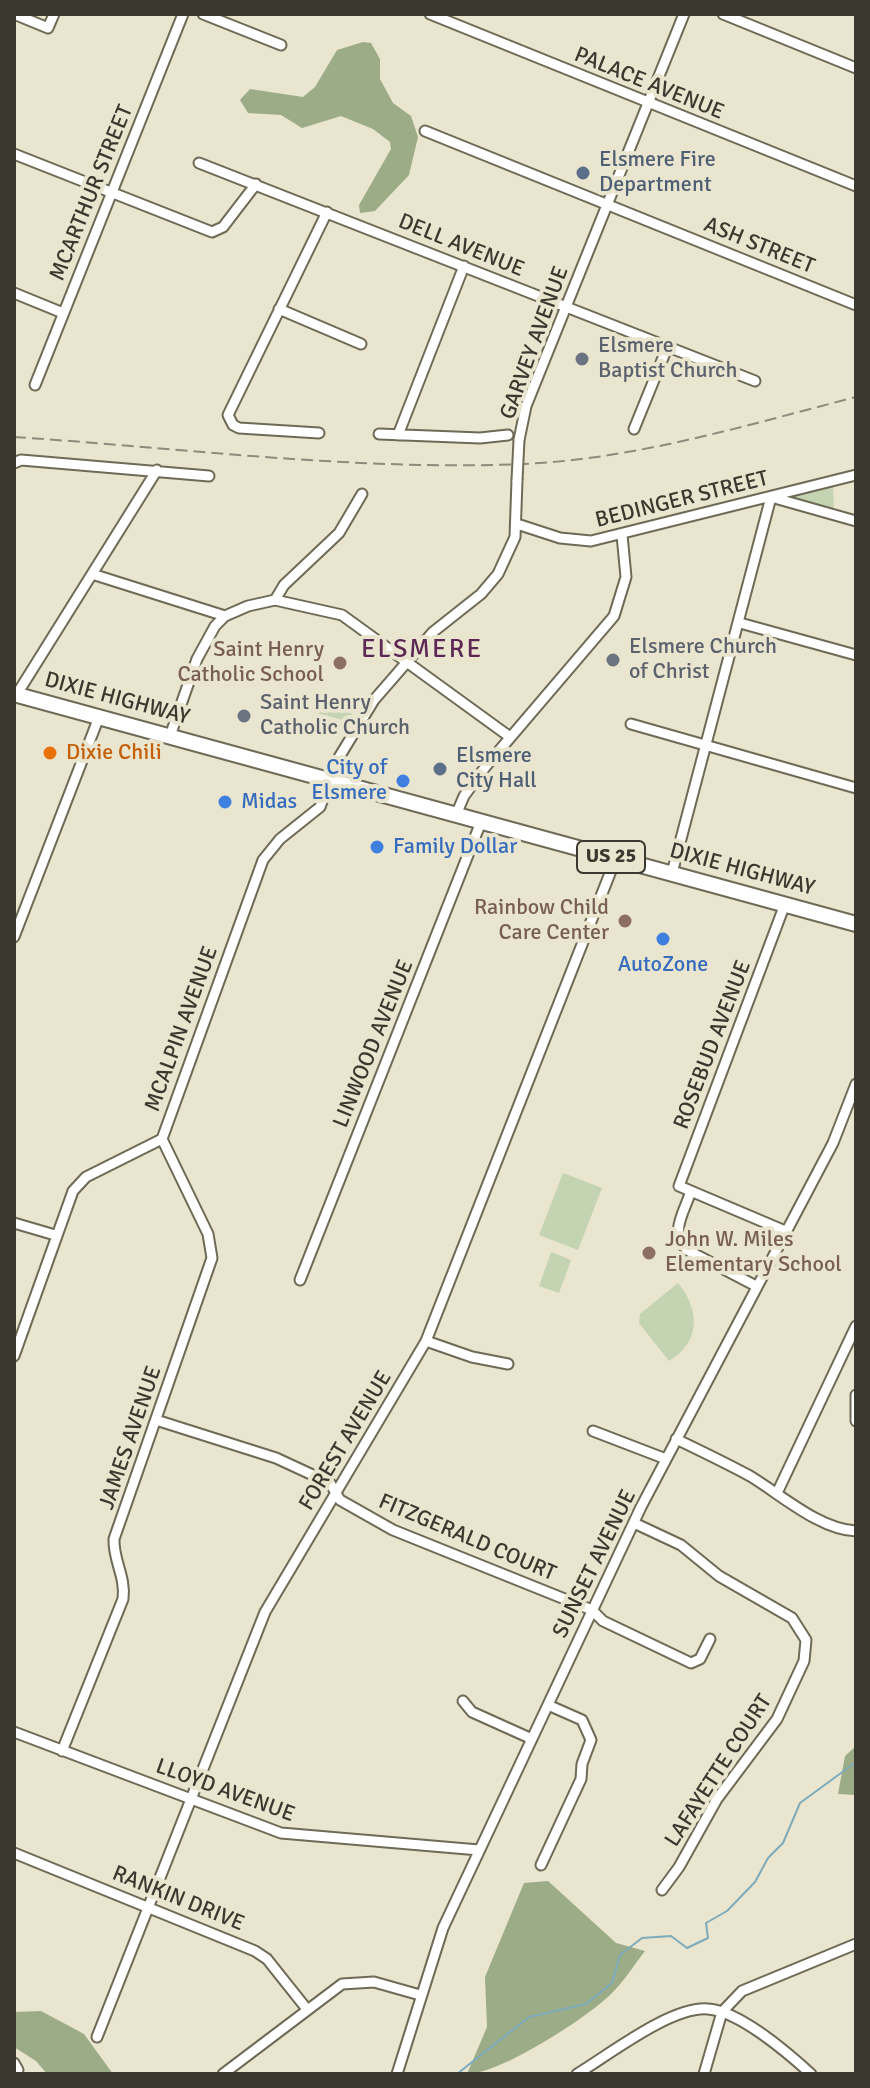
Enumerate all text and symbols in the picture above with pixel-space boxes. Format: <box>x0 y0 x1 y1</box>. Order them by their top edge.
street label: PALACE AVENUE <box>570 42 728 126</box>
street label: MCARTHUR STREET <box>45 101 139 285</box>
place label: Elsmere Fire Department <box>599 147 716 198</box>
marker: Elsmere Fire Department <box>574 164 592 182</box>
street label: DELL AVENUE <box>394 209 528 283</box>
street label: ASH STREET <box>700 212 818 280</box>
street label: GARVEY AVENUE <box>495 263 575 423</box>
place label: Elsmere Baptist Church <box>598 333 737 384</box>
marker: Elsmere Baptist Church <box>573 350 591 368</box>
street label: BEDINGER STREET <box>593 466 771 534</box>
district label: ELSMERE <box>361 634 483 666</box>
place label: Elsmere Church of Christ <box>629 634 777 686</box>
place label: Saint Henry Catholic School <box>177 637 324 688</box>
marker: Elsmere Church of Christ <box>604 651 622 669</box>
marker: Saint Henry Catholic School <box>331 654 349 672</box>
street label: DIXIE HIGHWAY <box>42 667 192 731</box>
place label: Saint Henry Catholic Church <box>260 690 410 742</box>
marker: Saint Henry Catholic Church <box>235 707 253 725</box>
place label: Dixie Chili <box>66 740 162 766</box>
place label: Elsmere City Hall <box>456 743 537 794</box>
marker: Dixie Chili <box>41 744 59 762</box>
place label: City of Elsmere <box>311 755 387 806</box>
marker: Elsmere City Hall <box>431 760 449 778</box>
marker: City of Elsmere <box>394 772 412 790</box>
place label: Midas <box>241 789 297 815</box>
marker: Midas <box>216 793 234 811</box>
place label: Family Dollar <box>393 834 517 860</box>
marker: Family Dollar <box>368 838 386 856</box>
street label: DIXIE HIGHWAY <box>667 838 817 902</box>
road number: US 25 <box>577 841 645 873</box>
place label: Rainbow Child Care Center <box>474 895 609 946</box>
marker: Rainbow Child Care Center <box>616 912 634 930</box>
marker: AutoZone <box>654 930 672 948</box>
street label: MCALPIN AVENUE <box>140 943 224 1115</box>
place label: AutoZone <box>618 952 708 978</box>
street label: LINWOOD AVENUE <box>328 956 420 1132</box>
street label: ROSEBUD AVENUE <box>669 957 757 1133</box>
place label: John W. Miles Elementary School <box>665 1227 842 1278</box>
marker: John W. Miles Elementary School <box>640 1244 658 1262</box>
street label: JAMES AVENUE <box>94 1363 168 1513</box>
street label: FOREST AVENUE <box>294 1366 398 1516</box>
street label: SUNSET AVENUE <box>548 1486 642 1642</box>
street label: FITZGERALD COURT <box>374 1489 560 1587</box>
street label: LAFAYETTE COURT <box>660 1690 778 1852</box>
street label: LLOYD AVENUE <box>152 1754 298 1828</box>
street label: RANKIN DRIVE <box>108 1861 248 1937</box>

